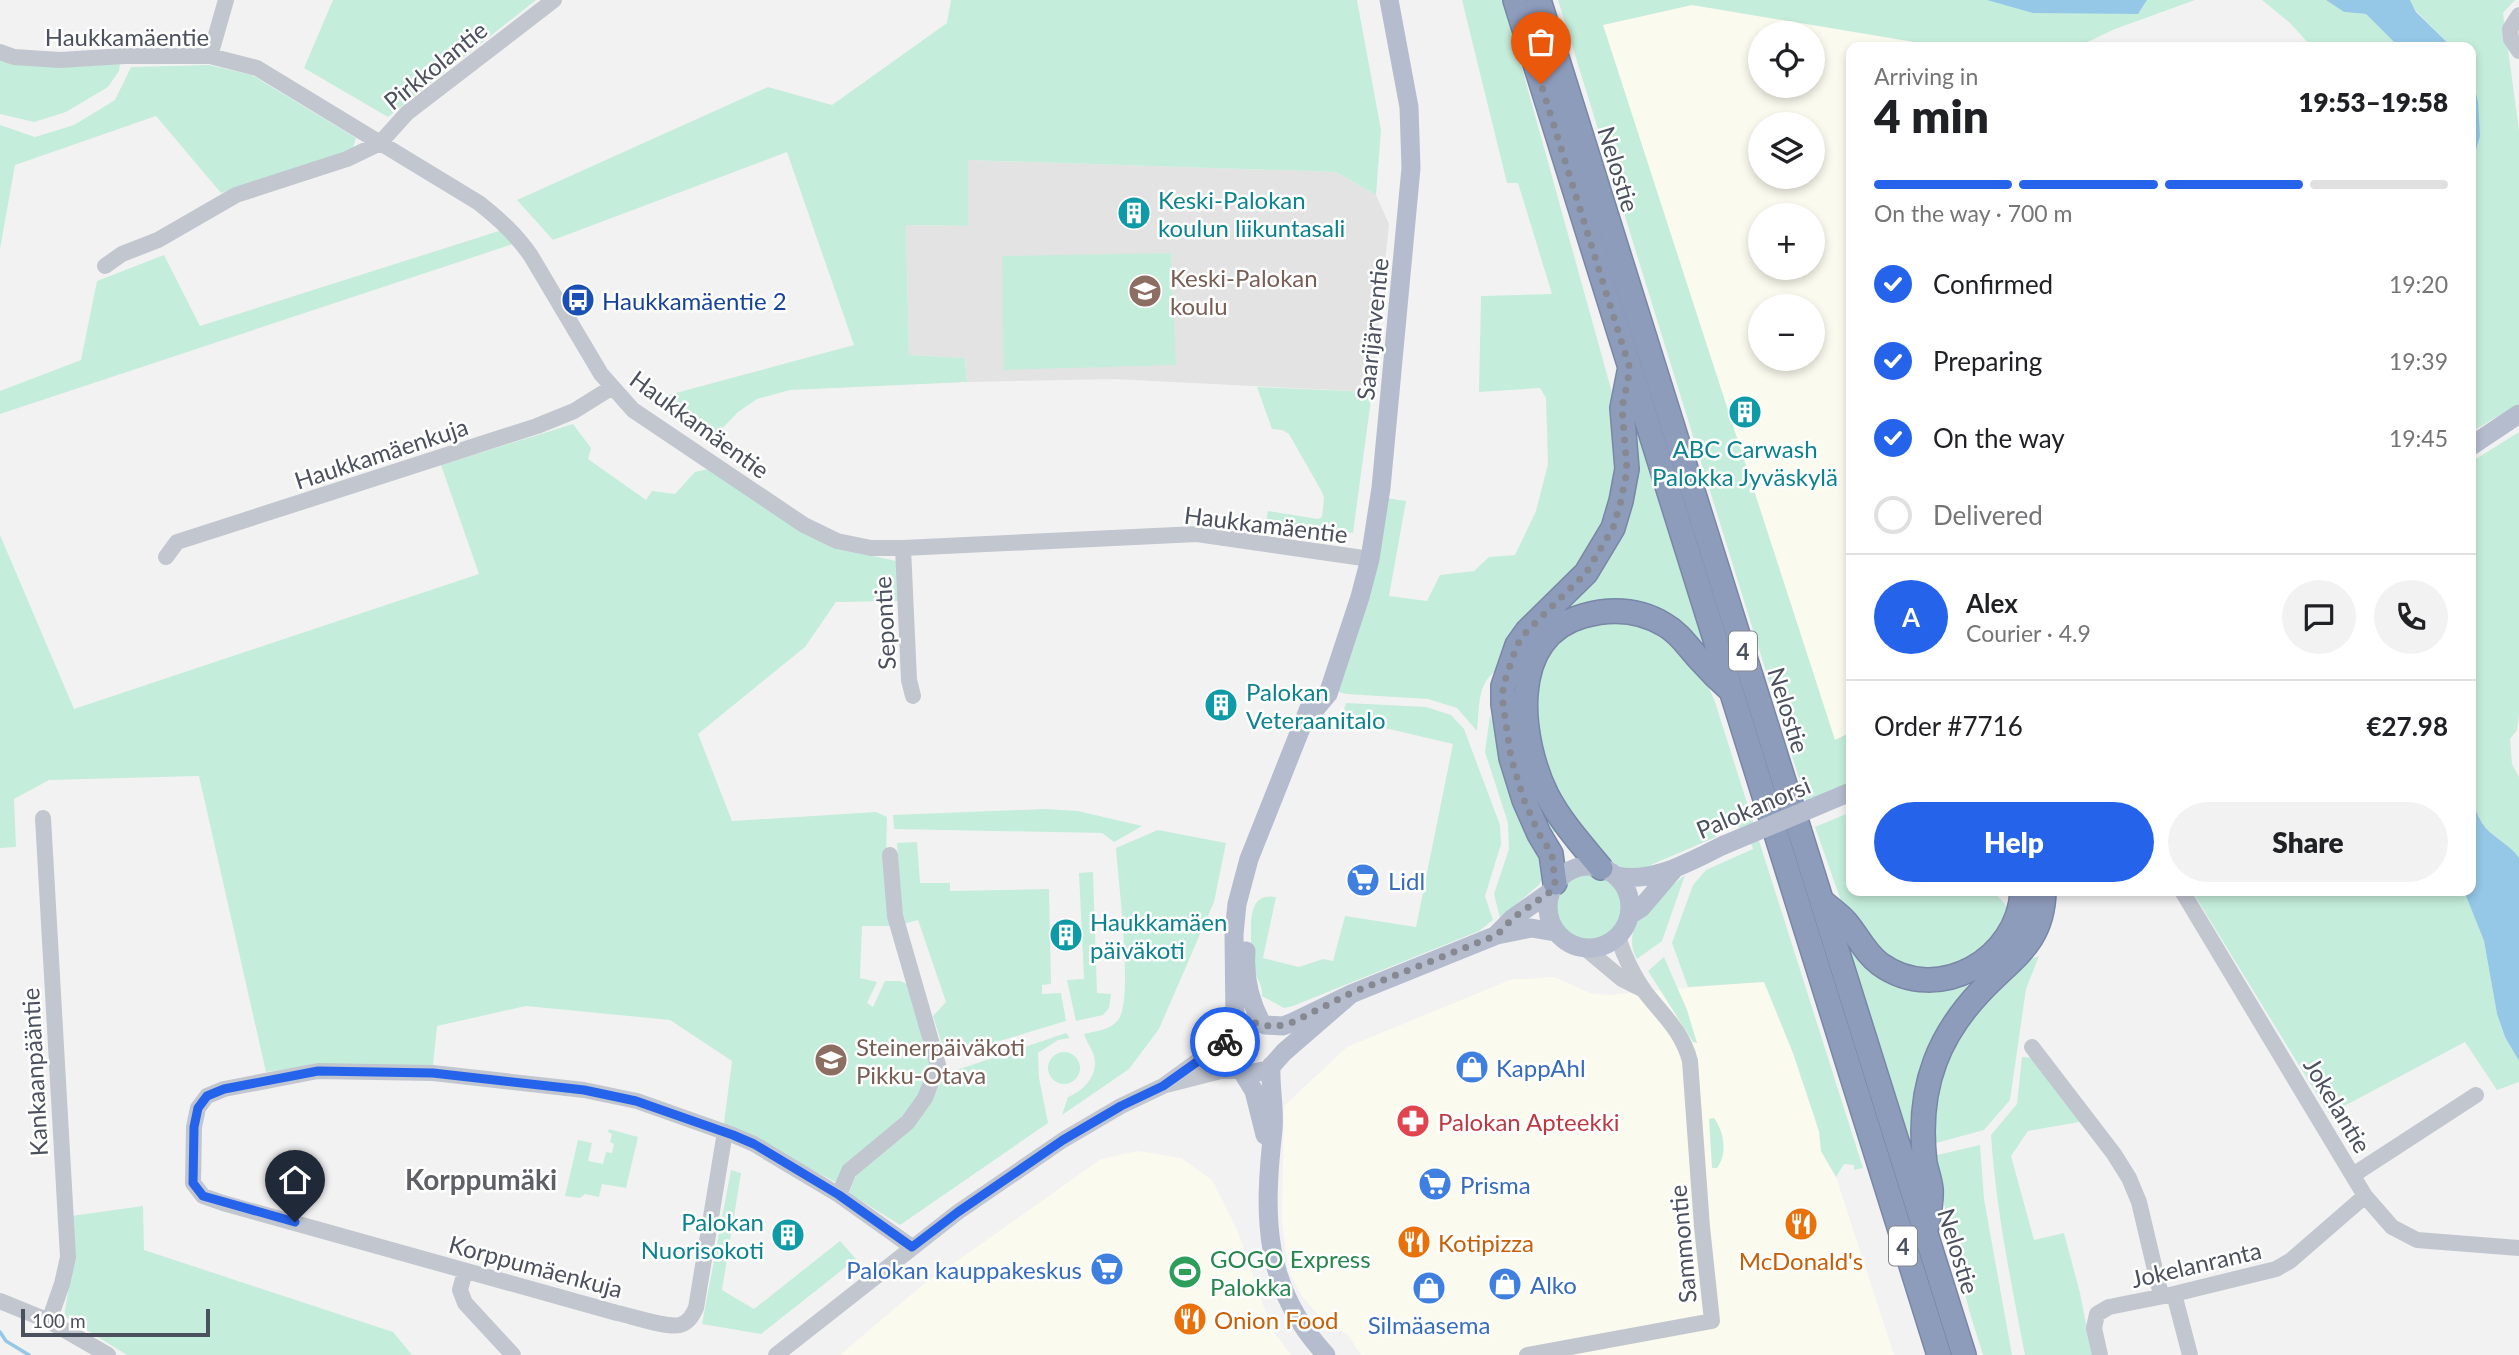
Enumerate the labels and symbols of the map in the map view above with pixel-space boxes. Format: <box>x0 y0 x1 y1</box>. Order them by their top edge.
pin <box>1511 12.0 1571 84</box>
street label: Pirkkolantie <box>378 15 492 115</box>
street label: Haukkamäentie <box>45 22 209 51</box>
street label: Nelostie <box>1592 123 1646 215</box>
place label: Keski-Palokan koulun liikuntasali <box>1158 185 1345 242</box>
building icon: Keski-Palokan koulun liikuntasali <box>1115 194 1153 232</box>
street label: Saarijärventie <box>1350 256 1394 402</box>
place label: Keski-Palokan koulu <box>1170 263 1318 320</box>
school or university icon: Keski-Palokan koulu <box>1126 272 1164 310</box>
bus stop icon: Haukkamäentie 2 <box>559 281 597 319</box>
place label: Haukkamäentie 2 <box>602 286 787 315</box>
street label: Haukkamäentie <box>625 364 775 484</box>
building icon: ABC Carwash Palokka Jyväskylä <box>1726 393 1764 431</box>
street label: Haukkamäenkuja <box>291 411 471 495</box>
place label: ABC Carwash Palokka Jyväskylä <box>1652 434 1838 491</box>
street label: Haukkamäentie <box>1183 500 1349 548</box>
street label: Sepontie <box>867 576 901 670</box>
road number: 4 <box>1729 632 1757 670</box>
street label: Nelostie <box>1762 664 1816 756</box>
place label: Palokan Veteraanitalo <box>1246 677 1386 734</box>
building icon: Palokan Veteraanitalo <box>1202 686 1240 724</box>
street label: Palokanorsi <box>1692 770 1814 844</box>
supermarket icon: Lidl <box>1344 861 1382 899</box>
place label: Lidl <box>1388 866 1425 895</box>
place label: Haukkamäen päiväkoti <box>1090 907 1227 964</box>
building icon: Haukkamäen päiväkoti <box>1047 916 1085 954</box>
street label: Kankaanpääntie <box>15 987 53 1157</box>
courier <box>1190 1007 1260 1077</box>
place label: Steinerpäiväkoti Pikku-Otava <box>856 1032 1025 1089</box>
school or university icon: Steinerpäiväkoti Pikku-Otava <box>812 1041 850 1079</box>
shop icon: KappAhl <box>1453 1048 1491 1086</box>
street label: Jokelantie <box>2298 1052 2378 1158</box>
place label: KappAhl <box>1496 1053 1586 1082</box>
pharmacy icon: Palokan Apteekki <box>1394 1102 1432 1140</box>
place label: Palokan Apteekki <box>1438 1107 1620 1136</box>
pin <box>265 1150 325 1222</box>
district label: Korppumäki <box>405 1162 557 1196</box>
supermarket icon: Prisma <box>1416 1165 1454 1203</box>
place label: Prisma <box>1460 1170 1531 1199</box>
street label: Sammontie <box>1662 1184 1702 1304</box>
restaurant icon: McDonald's <box>1782 1205 1820 1243</box>
street label: Nelostie <box>1932 1205 1986 1297</box>
place label: Palokan Nuorisokoti <box>641 1207 764 1264</box>
building icon: Palokan Nuorisokoti <box>769 1216 807 1254</box>
restaurant icon: Kotipizza <box>1395 1223 1433 1261</box>
road number: 4 <box>1889 1226 1917 1266</box>
place label: Kotipizza <box>1438 1228 1534 1257</box>
street label: Korppumäenkuja <box>446 1229 626 1303</box>
street label: Jokelanranta <box>2128 1235 2264 1293</box>
place label: GOGO Express Palokka <box>1210 1244 1371 1301</box>
place label: McDonald's <box>1739 1246 1863 1275</box>
supermarket icon: Palokan kauppakeskus <box>1088 1250 1126 1288</box>
sports icon: GOGO Express Palokka <box>1166 1253 1204 1291</box>
place label: Palokan kauppakeskus <box>846 1255 1082 1284</box>
shop icon: Alko <box>1486 1265 1524 1303</box>
shop icon: Silmäasema <box>1410 1269 1448 1307</box>
place label: Alko <box>1530 1270 1577 1299</box>
restaurant icon: Onion Food <box>1171 1300 1209 1338</box>
place label: Onion Food <box>1214 1305 1338 1334</box>
scale bar <box>21 1306 210 1338</box>
place label: Silmäasema <box>1368 1310 1490 1339</box>

